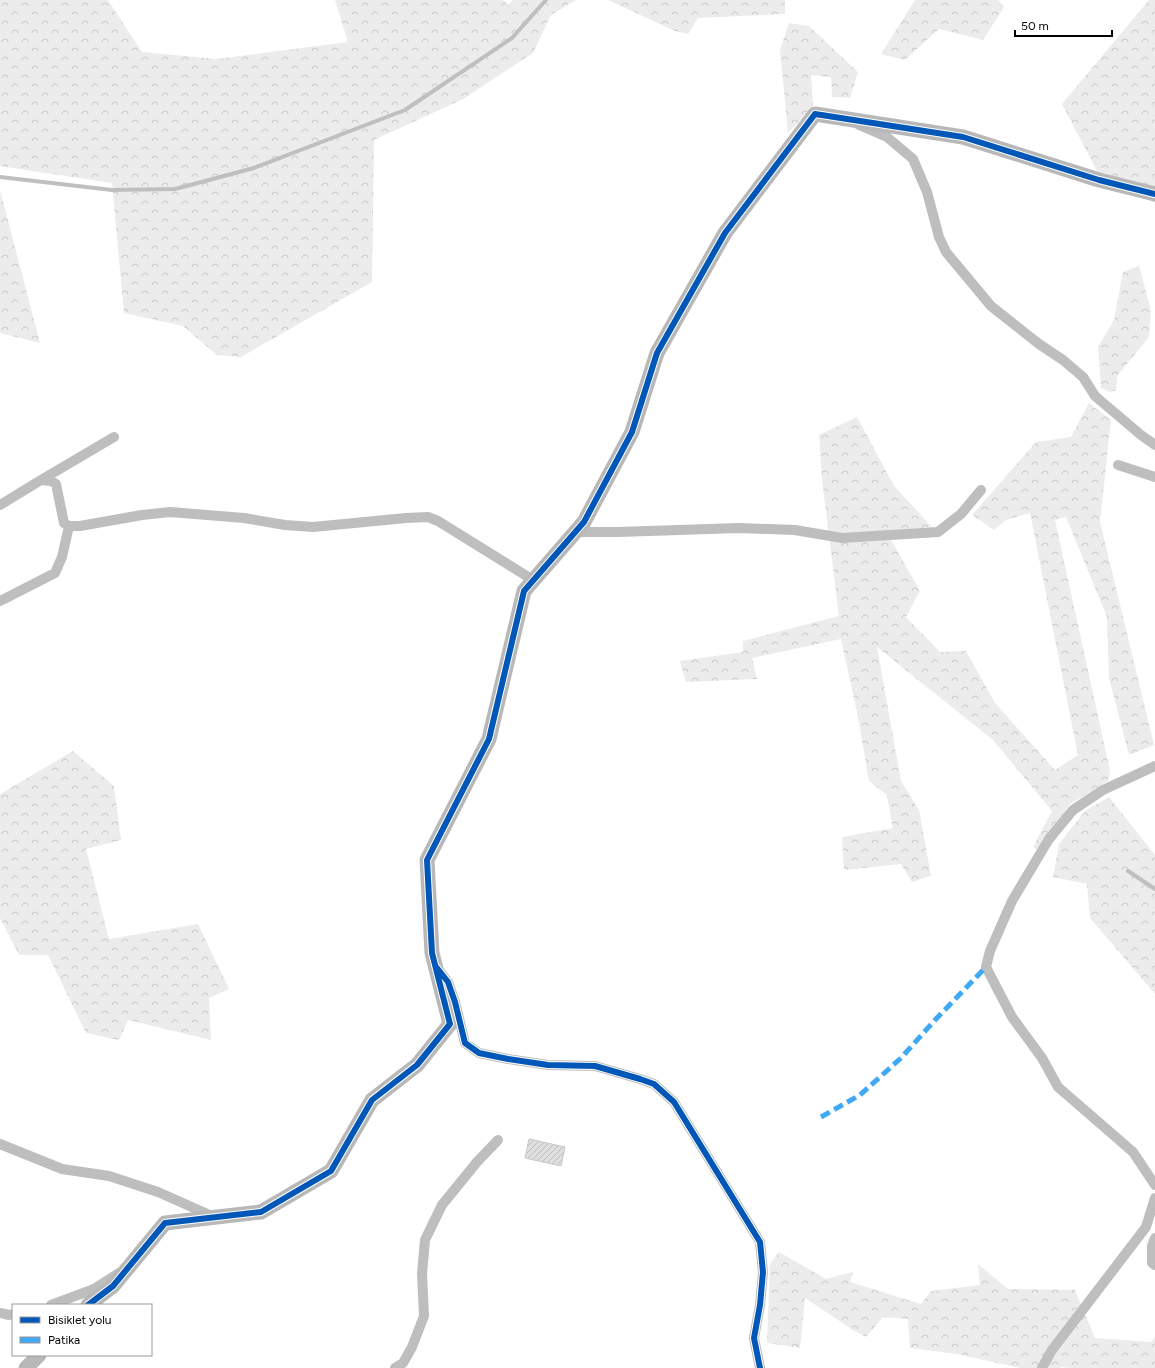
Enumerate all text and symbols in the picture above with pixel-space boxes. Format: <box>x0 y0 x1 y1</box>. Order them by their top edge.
scale bar <box>1015 12 1112 38</box>
text: 50 m <box>1021 19 1049 33</box>
legend <box>12 1304 152 1356</box>
text: Bisiklet yolu <box>48 1313 111 1327</box>
text: Patika <box>48 1333 80 1347</box>

